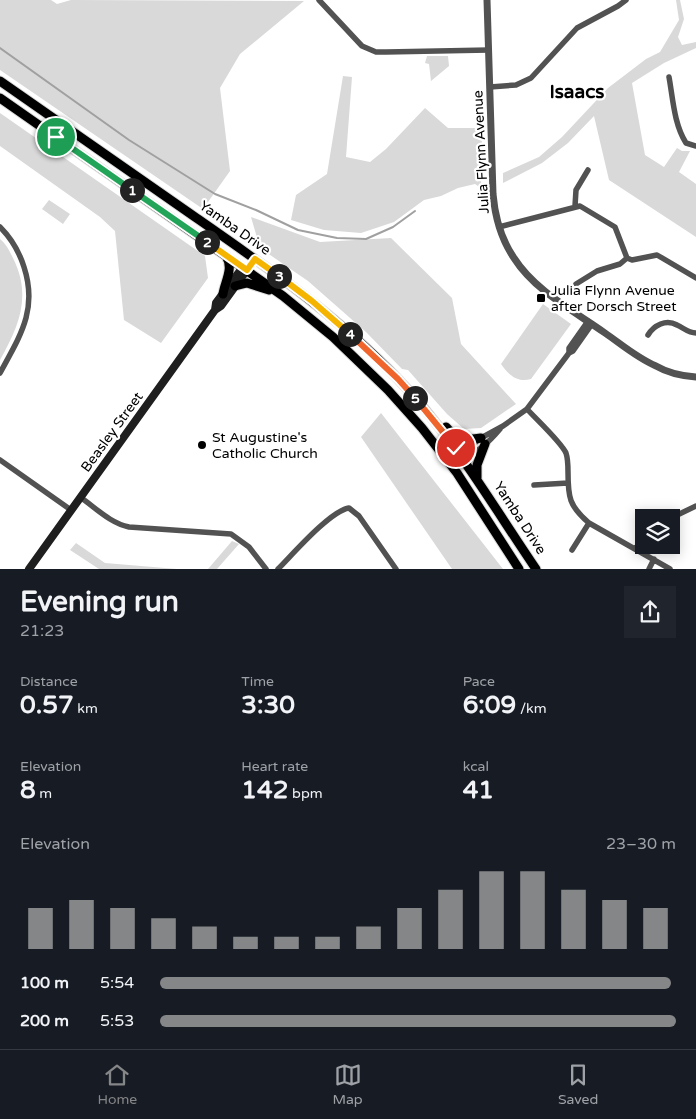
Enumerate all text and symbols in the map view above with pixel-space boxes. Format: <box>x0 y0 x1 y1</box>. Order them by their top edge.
district label: Isaacs <box>550 81 604 103</box>
street label: Julia Flynn Avenue <box>469 90 493 214</box>
pin <box>35 116 77 158</box>
icon: arrive <box>42 123 70 151</box>
pin: 1 <box>120 178 144 202</box>
text: 1 <box>128 182 137 199</box>
street label: Yamba Drive <box>196 197 274 259</box>
pin: 2 <box>194 230 220 254</box>
text: 2 <box>203 234 212 251</box>
pin: 3 <box>266 264 292 288</box>
text: 3 <box>275 268 284 285</box>
place label: Julia Flynn Avenue after Dorsch Street <box>551 282 677 315</box>
marker: Julia Flynn Avenue after Dorsch Street <box>535 292 547 304</box>
pin: 4 <box>338 322 362 346</box>
text: 4 <box>346 326 355 343</box>
pin: 5 <box>402 386 428 410</box>
street label: Beasley Street <box>77 388 147 475</box>
text: 5 <box>411 390 420 407</box>
pin <box>435 427 477 469</box>
place label: St Augustine's Catholic Church <box>212 429 318 462</box>
icon: check <box>442 434 470 462</box>
marker: St Augustine's Catholic Church <box>196 439 208 451</box>
street label: Yamba Drive <box>490 478 550 558</box>
map controls <box>635 509 680 554</box>
button: layers <box>635 509 680 554</box>
text: Evening run <box>20 585 179 619</box>
button: share <box>624 586 676 638</box>
text: 21:23 <box>20 621 64 641</box>
text: Distance <box>20 673 78 690</box>
text: Time <box>241 673 274 690</box>
text: Pace <box>463 673 495 690</box>
text: 0.57 <box>20 690 74 720</box>
text: 3:30 <box>241 690 295 720</box>
text: 6:09 <box>463 690 516 720</box>
text: km <box>74 700 98 717</box>
text: /km <box>516 700 547 717</box>
text: Elevation <box>20 758 81 775</box>
text: Heart rate <box>241 758 308 775</box>
text: kcal <box>463 758 489 775</box>
text: 8 <box>20 775 36 805</box>
text: 142 <box>241 775 288 805</box>
text: 41 <box>463 775 494 805</box>
text: m <box>36 785 52 802</box>
text: bpm <box>288 785 323 802</box>
text: Elevation <box>20 834 90 854</box>
text: 23–30 m <box>606 834 676 854</box>
text: 100 m <box>20 973 69 993</box>
text: 5:54 <box>100 973 134 993</box>
text: 200 m <box>20 1011 69 1031</box>
text: 5:53 <box>100 1011 134 1031</box>
tab: Home <box>98 1061 137 1108</box>
tab: Map <box>332 1061 363 1108</box>
tab: Saved <box>558 1061 598 1108</box>

